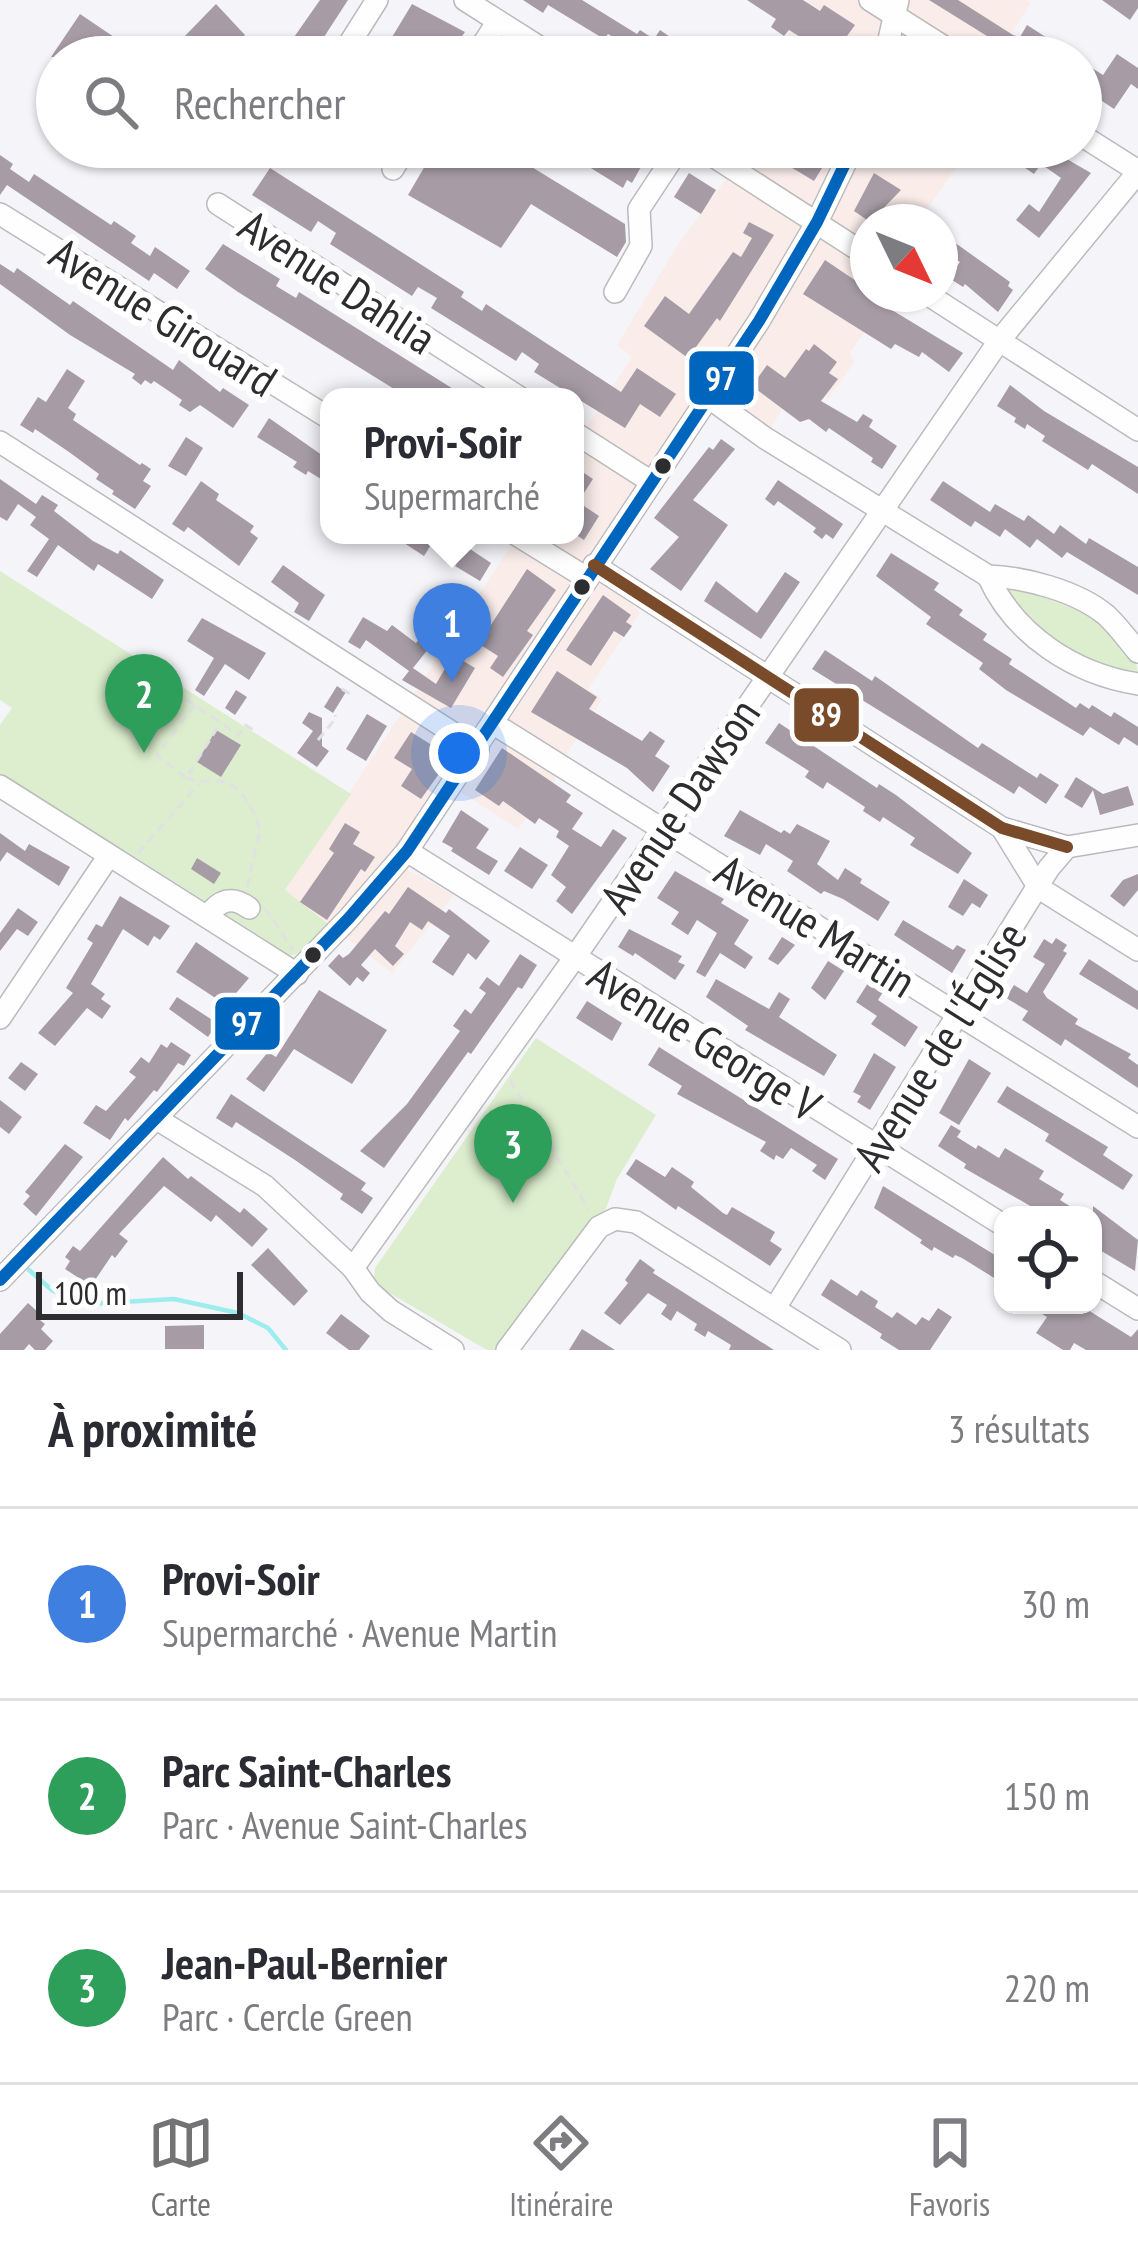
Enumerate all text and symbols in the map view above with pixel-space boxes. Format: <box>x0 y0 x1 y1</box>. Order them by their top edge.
search box <box>36 36 1102 168</box>
icon: search <box>78 69 144 135</box>
text: Rechercher <box>174 73 346 131</box>
street label: Avenue Dahlia <box>229 196 447 366</box>
north arrow <box>850 204 958 312</box>
street label: Avenue Girouard <box>40 223 288 409</box>
line badge: 97 <box>687 349 756 407</box>
text: 97 <box>705 356 737 399</box>
popup <box>320 388 584 544</box>
text: Provi-Soir <box>364 412 522 470</box>
unlabelled marker <box>652 455 674 477</box>
text: Supermarché <box>364 470 540 521</box>
unlabelled marker <box>571 576 593 598</box>
pin: 1 <box>413 583 491 682</box>
pin: 2 <box>105 654 183 753</box>
line badge: 89 <box>792 686 861 744</box>
street label: Avenue Dawson <box>586 687 772 923</box>
text: 89 <box>810 692 842 735</box>
your location <box>429 723 489 783</box>
street label: Avenue Martin <box>705 841 927 1009</box>
street label: Avenue de l'Église <box>840 911 1038 1181</box>
unlabelled marker <box>302 944 324 966</box>
street label: Avenue George V <box>578 945 832 1133</box>
line badge: 97 <box>213 995 282 1052</box>
text: 97 <box>231 1001 263 1044</box>
pin: 3 <box>474 1104 552 1203</box>
map controls <box>994 1206 1102 1314</box>
button: locate <box>994 1206 1102 1314</box>
scale bar <box>36 1266 243 1319</box>
text: 100 m <box>54 1271 127 1314</box>
text: À proximité <box>48 1395 257 1461</box>
text: 3 résultats <box>948 1403 1090 1454</box>
text: Provi-Soir <box>162 1549 320 1607</box>
text: 1 <box>78 1578 96 1629</box>
text: 30 m <box>1021 1578 1090 1629</box>
text: Supermarché · Avenue Martin <box>162 1607 557 1658</box>
text: Parc Saint-Charles <box>162 1741 452 1799</box>
text: 2 <box>78 1770 96 1821</box>
text: 150 m <box>1004 1770 1090 1821</box>
text: Parc · Avenue Saint-Charles <box>162 1799 527 1850</box>
text: Jean-Paul-Bernier <box>162 1933 447 1991</box>
text: 3 <box>78 1962 96 2013</box>
text: 220 m <box>1004 1962 1090 2013</box>
text: Parc · Cercle Green <box>162 1991 413 2042</box>
tab: Carte <box>148 2110 214 2225</box>
tab: Itinéraire <box>509 2110 613 2225</box>
tab: Favoris <box>909 2110 990 2225</box>

